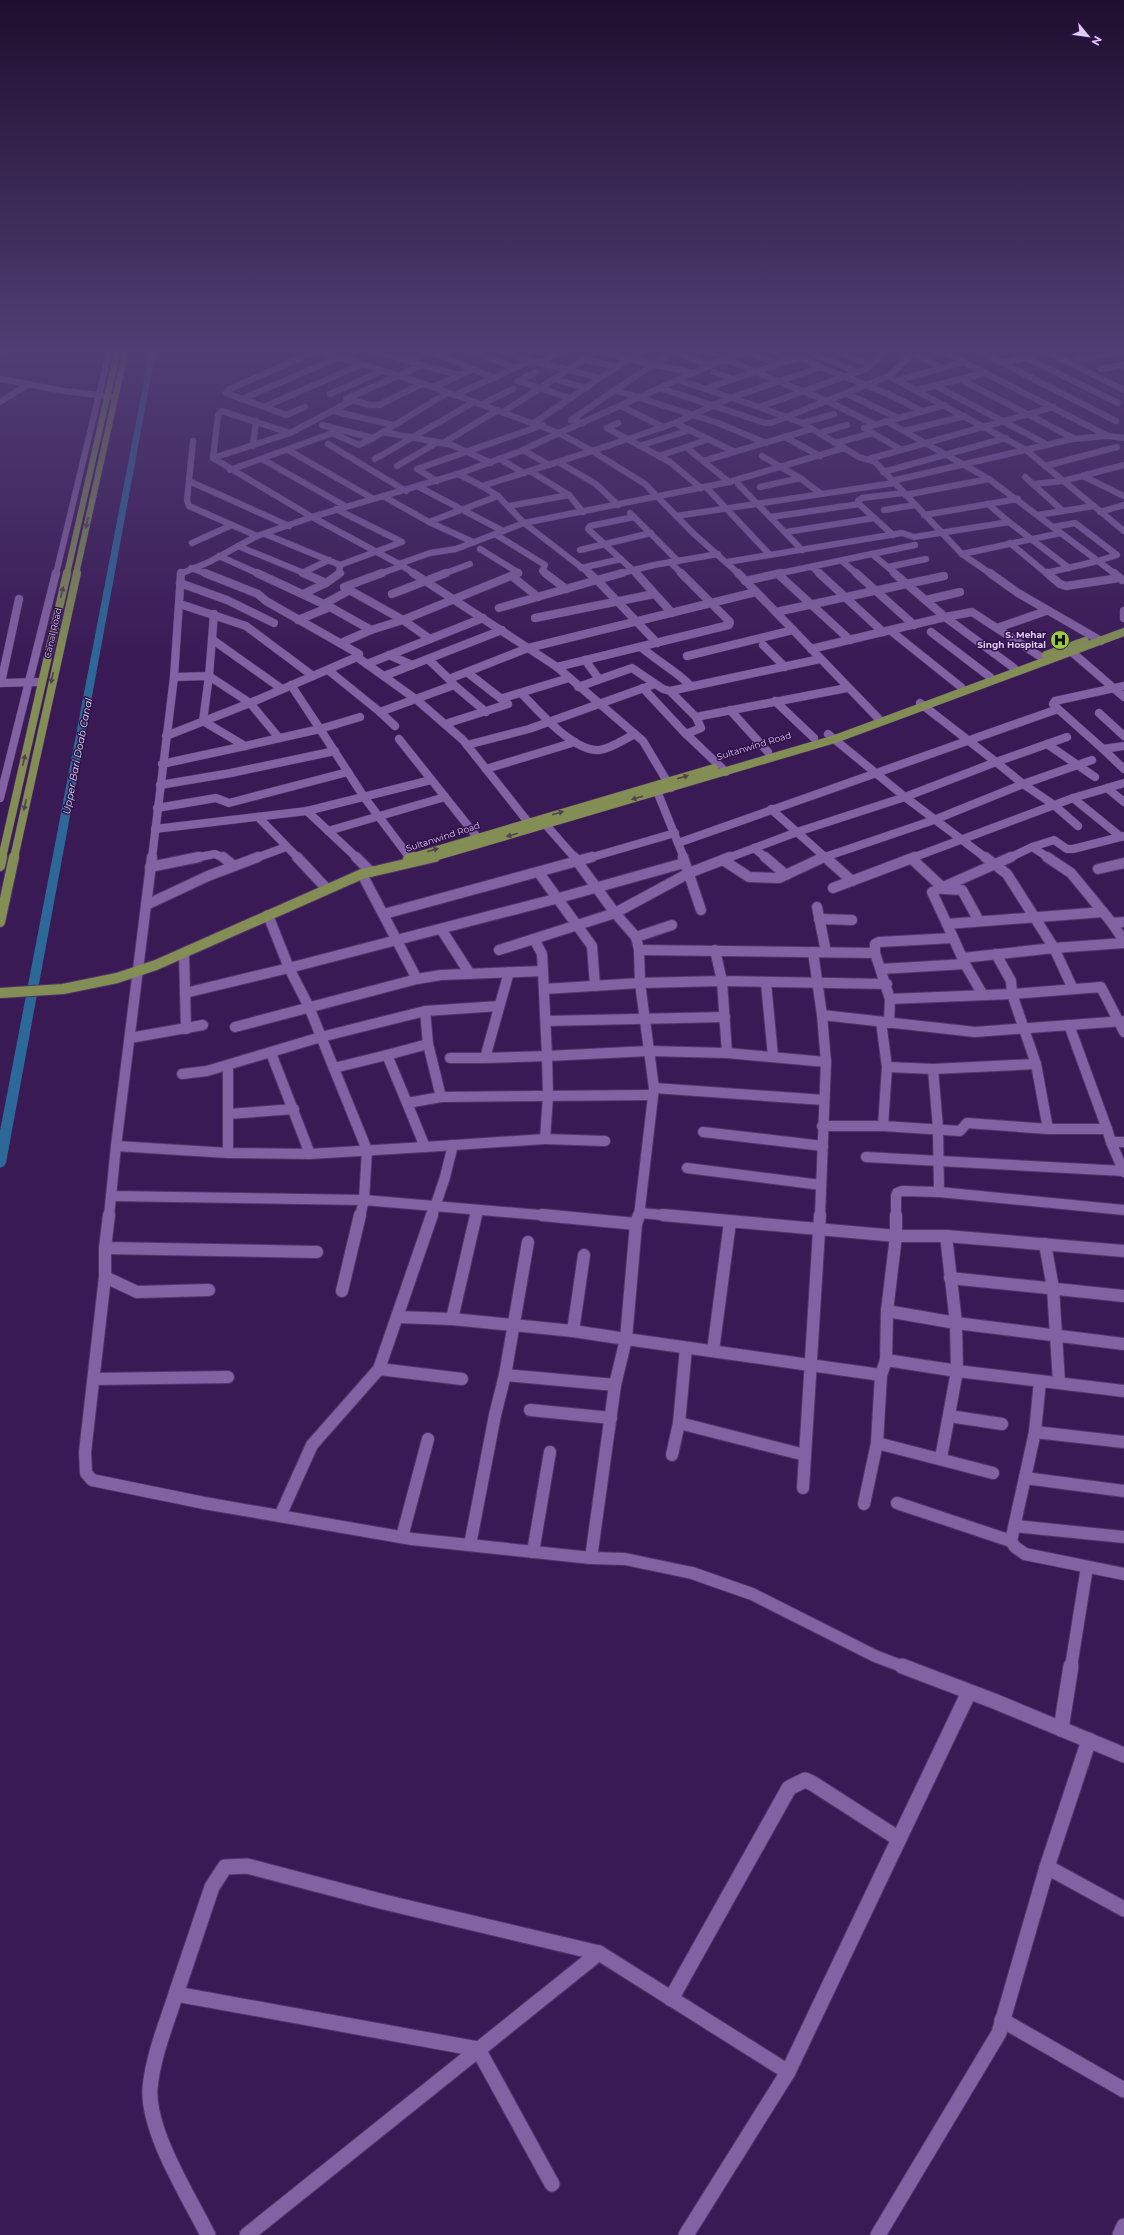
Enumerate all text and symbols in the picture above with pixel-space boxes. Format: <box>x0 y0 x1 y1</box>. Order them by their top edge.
north arrow <box>1068 16 1108 56</box>
text: N <box>1088 34 1105 48</box>
one-way arrow <box>83 517 89 530</box>
one-way arrow <box>59 586 65 598</box>
street label: Canal Road <box>41 607 64 659</box>
place label: S. Mehar Singh Hospital <box>977 629 1046 650</box>
hospital icon: S. Mehar Singh Hospital <box>1049 629 1071 651</box>
one-way arrow <box>49 671 55 684</box>
water label: Upper Bari Doab Canal <box>60 697 95 815</box>
street label: Sultanwind Road <box>715 729 792 762</box>
one-way arrow <box>21 754 27 766</box>
one-way arrow <box>677 774 689 780</box>
one-way arrow <box>630 795 642 801</box>
one-way arrow <box>22 799 28 811</box>
one-way arrow <box>552 810 564 816</box>
street label: Sultanwind Road <box>404 819 481 854</box>
one-way arrow <box>506 832 518 838</box>
one-way arrow <box>428 847 440 853</box>

